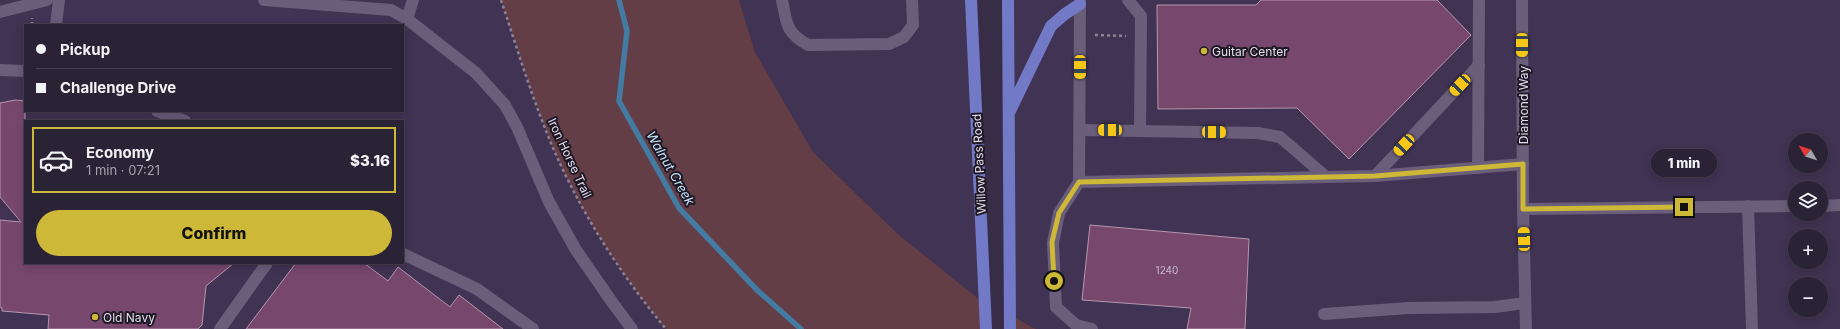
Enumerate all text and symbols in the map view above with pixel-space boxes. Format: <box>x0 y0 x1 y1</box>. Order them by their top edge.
car <box>1516 33 1528 57</box>
text: Pickup <box>60 40 110 59</box>
place label: Guitar Center <box>1212 44 1288 59</box>
marker: Guitar Center <box>1199 46 1209 56</box>
car <box>1074 55 1086 79</box>
street label: Diamond Way <box>1516 66 1531 144</box>
car <box>1447 72 1473 98</box>
text: Challenge Drive <box>60 78 176 97</box>
street label: Willow Pass Road <box>969 114 989 214</box>
street label: Iron Horse Trail <box>545 116 595 200</box>
car <box>1098 124 1122 136</box>
car <box>1202 126 1226 138</box>
water label: Walnut Creek <box>643 128 699 209</box>
car <box>1391 132 1417 158</box>
north arrow <box>1788 133 1828 173</box>
map controls <box>1788 133 1828 317</box>
icon: car <box>38 142 74 178</box>
text: Economy <box>86 143 154 162</box>
callout: 1 min <box>1651 149 1717 177</box>
text: $3.16 <box>350 151 390 170</box>
text: 1 min <box>1668 155 1700 171</box>
text: 1 min · 07:21 <box>86 162 160 178</box>
button: layers <box>1788 181 1828 221</box>
route end <box>1675 198 1693 216</box>
button: Confirm <box>36 210 392 256</box>
car <box>1518 227 1530 251</box>
button: + <box>1788 229 1828 269</box>
house number: 1240 <box>1156 264 1178 276</box>
route start <box>1045 272 1063 290</box>
button: − <box>1788 277 1828 317</box>
place label: Old Navy <box>103 310 155 325</box>
marker: Old Navy <box>90 312 100 322</box>

